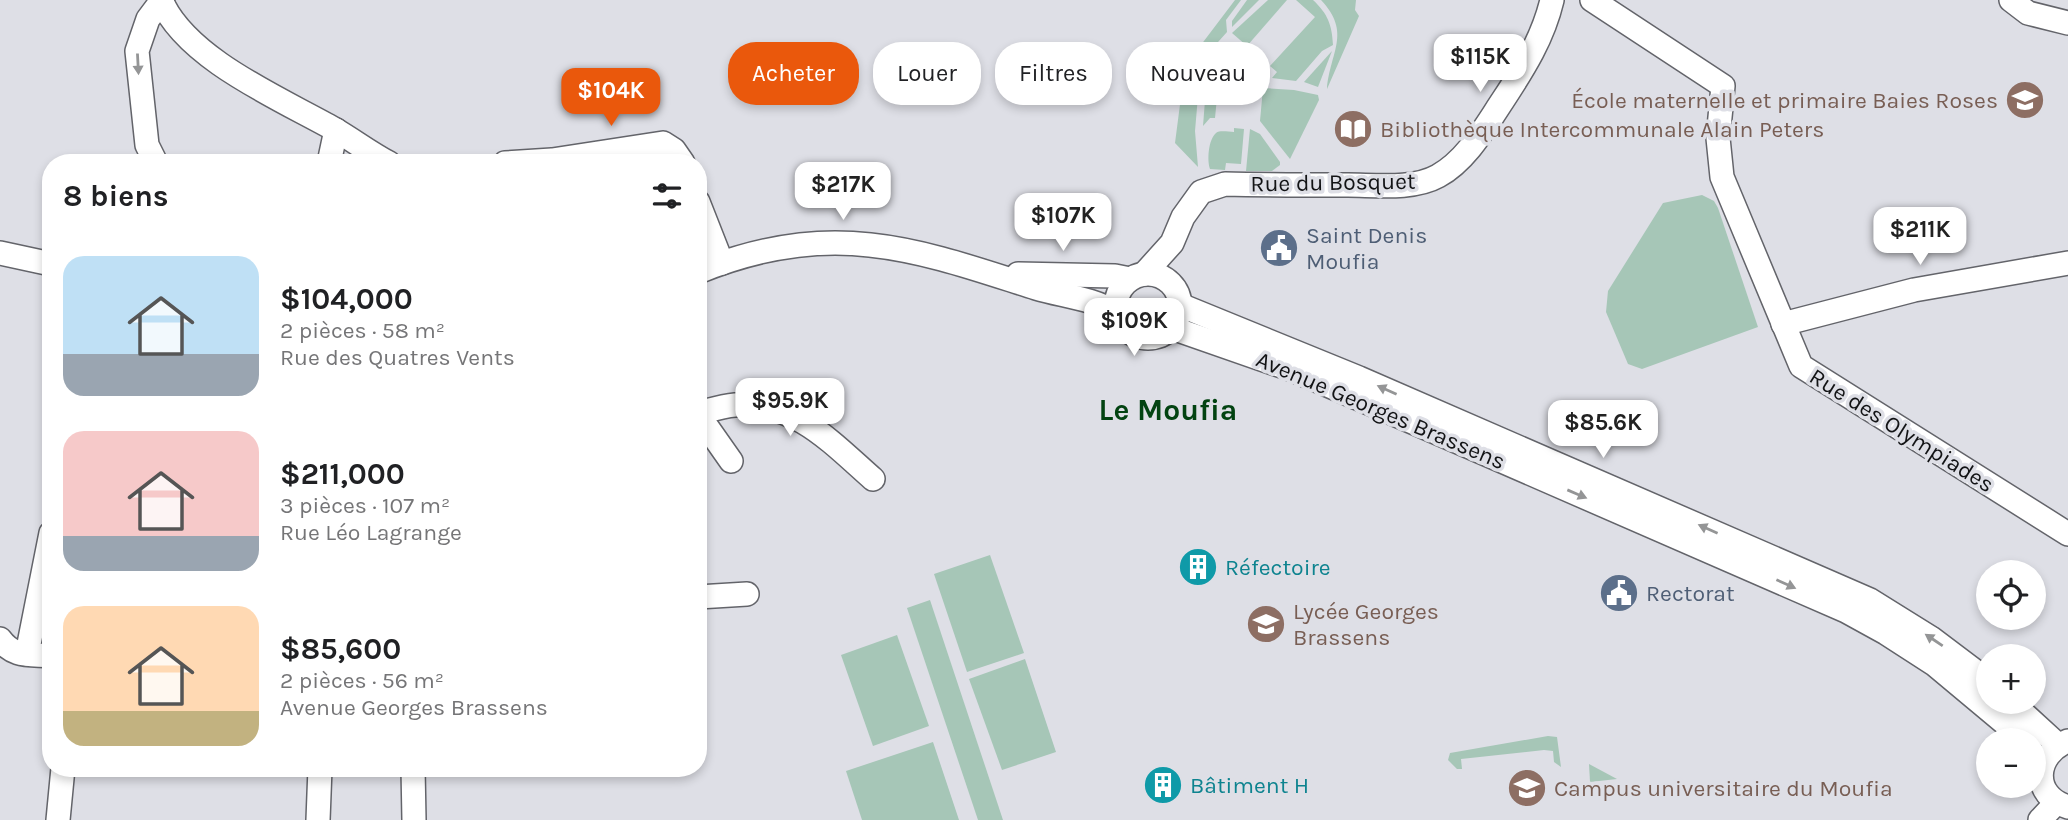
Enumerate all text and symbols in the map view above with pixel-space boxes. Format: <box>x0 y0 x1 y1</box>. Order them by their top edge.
pin: $115K <box>1431 34 1529 94</box>
chip: Acheter <box>728 42 859 105</box>
chip: Louer <box>873 42 981 105</box>
chip: Filtres <box>995 42 1112 105</box>
chip: Nouveau <box>1126 42 1270 105</box>
text: $115K <box>1450 43 1510 70</box>
one-way arrow <box>133 53 144 75</box>
pin: $104K <box>562 68 660 128</box>
text: $104K <box>577 77 645 104</box>
school or university icon: École maternelle et primaire Baies Roses <box>2004 79 2046 121</box>
place label: École maternelle et primaire Baies Roses <box>1571 87 1998 114</box>
library icon: Bibliothèque Intercommunale Alain Peters <box>1332 108 1374 150</box>
place label: Bibliothèque Intercommunale Alain Peters <box>1380 116 1824 143</box>
pin: $217K <box>794 162 892 222</box>
street label: Rue du Bosquet <box>1250 168 1416 197</box>
text: $217K <box>811 171 875 198</box>
icon: filters <box>648 177 686 215</box>
text: 8 biens <box>63 178 169 214</box>
pin: $107K <box>1014 194 1112 253</box>
text: $107K <box>1030 202 1096 229</box>
pin: $211K <box>1871 208 1969 267</box>
text: $211K <box>1889 216 1951 243</box>
place label: Saint Denis Moufia <box>1306 222 1427 275</box>
public building icon: Saint Denis Moufia <box>1258 227 1300 269</box>
text: $104,000 <box>280 281 413 317</box>
icon: home <box>119 284 203 368</box>
pin: $109K <box>1085 298 1183 358</box>
text: $109K <box>1100 307 1168 334</box>
text: 2 pièces · 58 m² <box>280 317 445 344</box>
text: Rue des Quatres Vents <box>280 344 515 371</box>
street label: Avenue Georges Brassens <box>1252 346 1509 475</box>
street label: Rue des Olympiades <box>1805 363 1999 498</box>
pin: $95.9K <box>733 378 847 438</box>
one-way arrow <box>1377 384 1397 396</box>
text: $95.9K <box>751 387 829 414</box>
district label: Le Moufia <box>1099 392 1237 428</box>
pin: $85.6K <box>1546 400 1660 460</box>
text: $85.6K <box>1564 409 1642 436</box>
text: $211,000 <box>280 456 405 492</box>
icon: home <box>119 459 203 543</box>
one-way arrow <box>1567 488 1588 499</box>
text: 3 pièces · 107 m² <box>280 492 450 519</box>
text: Rue Léo Lagrange <box>280 519 462 546</box>
one-way arrow <box>1697 524 1718 535</box>
building icon: Réfectoire <box>1177 546 1219 588</box>
place label: Réfectoire <box>1225 554 1331 581</box>
map controls <box>1976 560 2046 798</box>
button: locate <box>1976 560 2046 630</box>
public building icon: Rectorat <box>1598 572 1640 614</box>
one-way arrow <box>1776 578 1796 590</box>
place label: Rectorat <box>1646 580 1735 607</box>
place label: Lycée Georges Brassens <box>1293 598 1439 651</box>
school or university icon: Lycée Georges Brassens <box>1245 603 1287 645</box>
text: $85,600 <box>280 631 401 667</box>
one-way arrow <box>1925 633 1943 647</box>
icon: home <box>119 634 203 718</box>
button: + <box>1976 644 2046 714</box>
text: 2 pièces · 56 m² <box>280 667 444 694</box>
text: Avenue Georges Brassens <box>280 694 548 721</box>
button: − <box>1976 728 2046 798</box>
building icon: Bâtiment H <box>1142 764 1184 806</box>
school or university icon: Campus universitaire du Moufia <box>1506 767 1548 809</box>
place label: Bâtiment H <box>1190 772 1309 799</box>
place label: Campus universitaire du Moufia <box>1554 775 1893 802</box>

